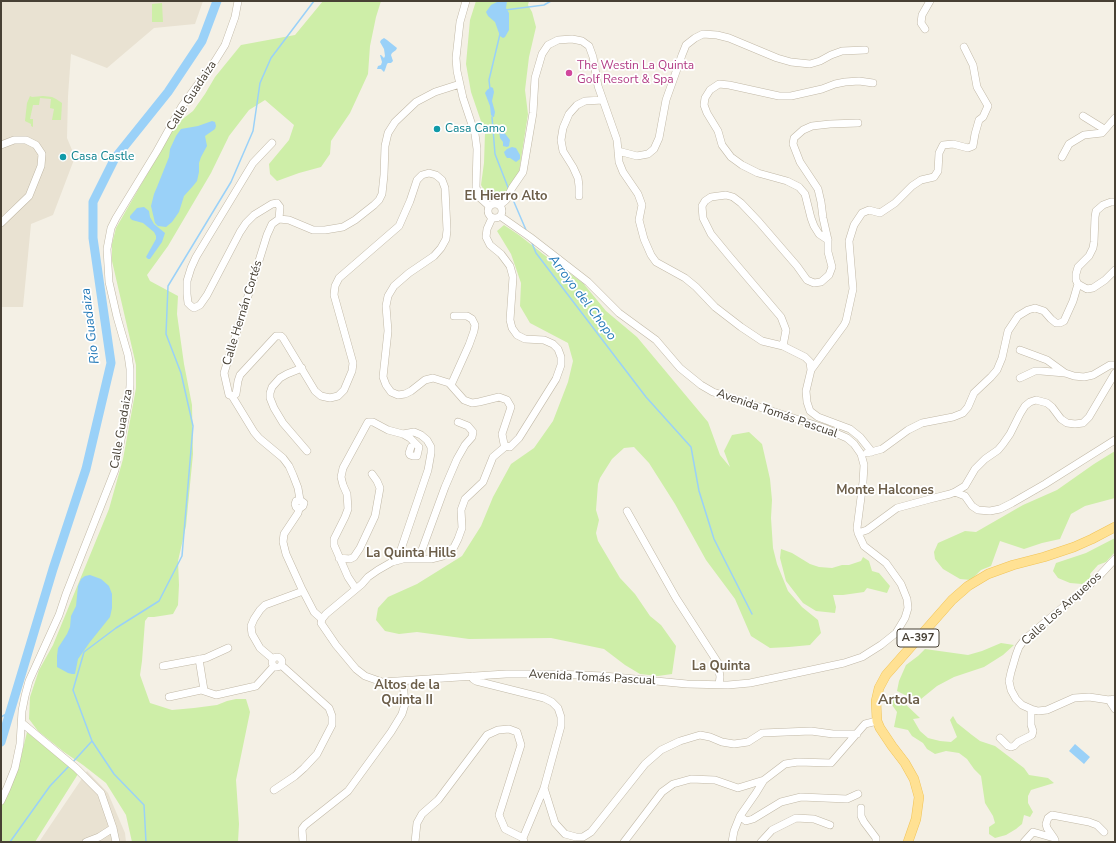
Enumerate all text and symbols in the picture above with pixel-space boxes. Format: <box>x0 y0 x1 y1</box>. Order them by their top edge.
street label: Calle Guadaiza <box>164 58 220 134</box>
place label: The Westin La Quinta Golf Resort & Spa <box>577 59 694 87</box>
marker: The Westin La Quinta Golf Resort & Spa <box>564 68 574 78</box>
place label: Casa Camo <box>445 122 506 136</box>
marker: Casa Camo <box>432 124 442 134</box>
place label: Casa Castle <box>71 150 134 164</box>
marker: Casa Castle <box>58 152 68 162</box>
district label: El Hierro Alto <box>465 189 547 205</box>
water label: Arroyo del Chopo <box>545 252 619 344</box>
street label: Calle Hernán Cortés <box>220 259 266 367</box>
water label: Rio Guadaiza <box>79 287 103 365</box>
street label: Avenida Tomás Pascual <box>715 387 839 441</box>
street label: Calle Guadaiza <box>108 388 136 470</box>
district label: Monte Halcones <box>836 483 934 499</box>
district label: La Quinta Hills <box>366 546 456 562</box>
street label: Calle Los Arqueros <box>1019 569 1105 649</box>
road number: A-397 <box>897 629 939 647</box>
district label: La Quinta <box>692 659 750 675</box>
street label: Avenida Tomás Pascual <box>528 667 656 689</box>
district label: Altos de la Quinta II <box>374 678 440 709</box>
district label: Artola <box>878 693 920 709</box>

